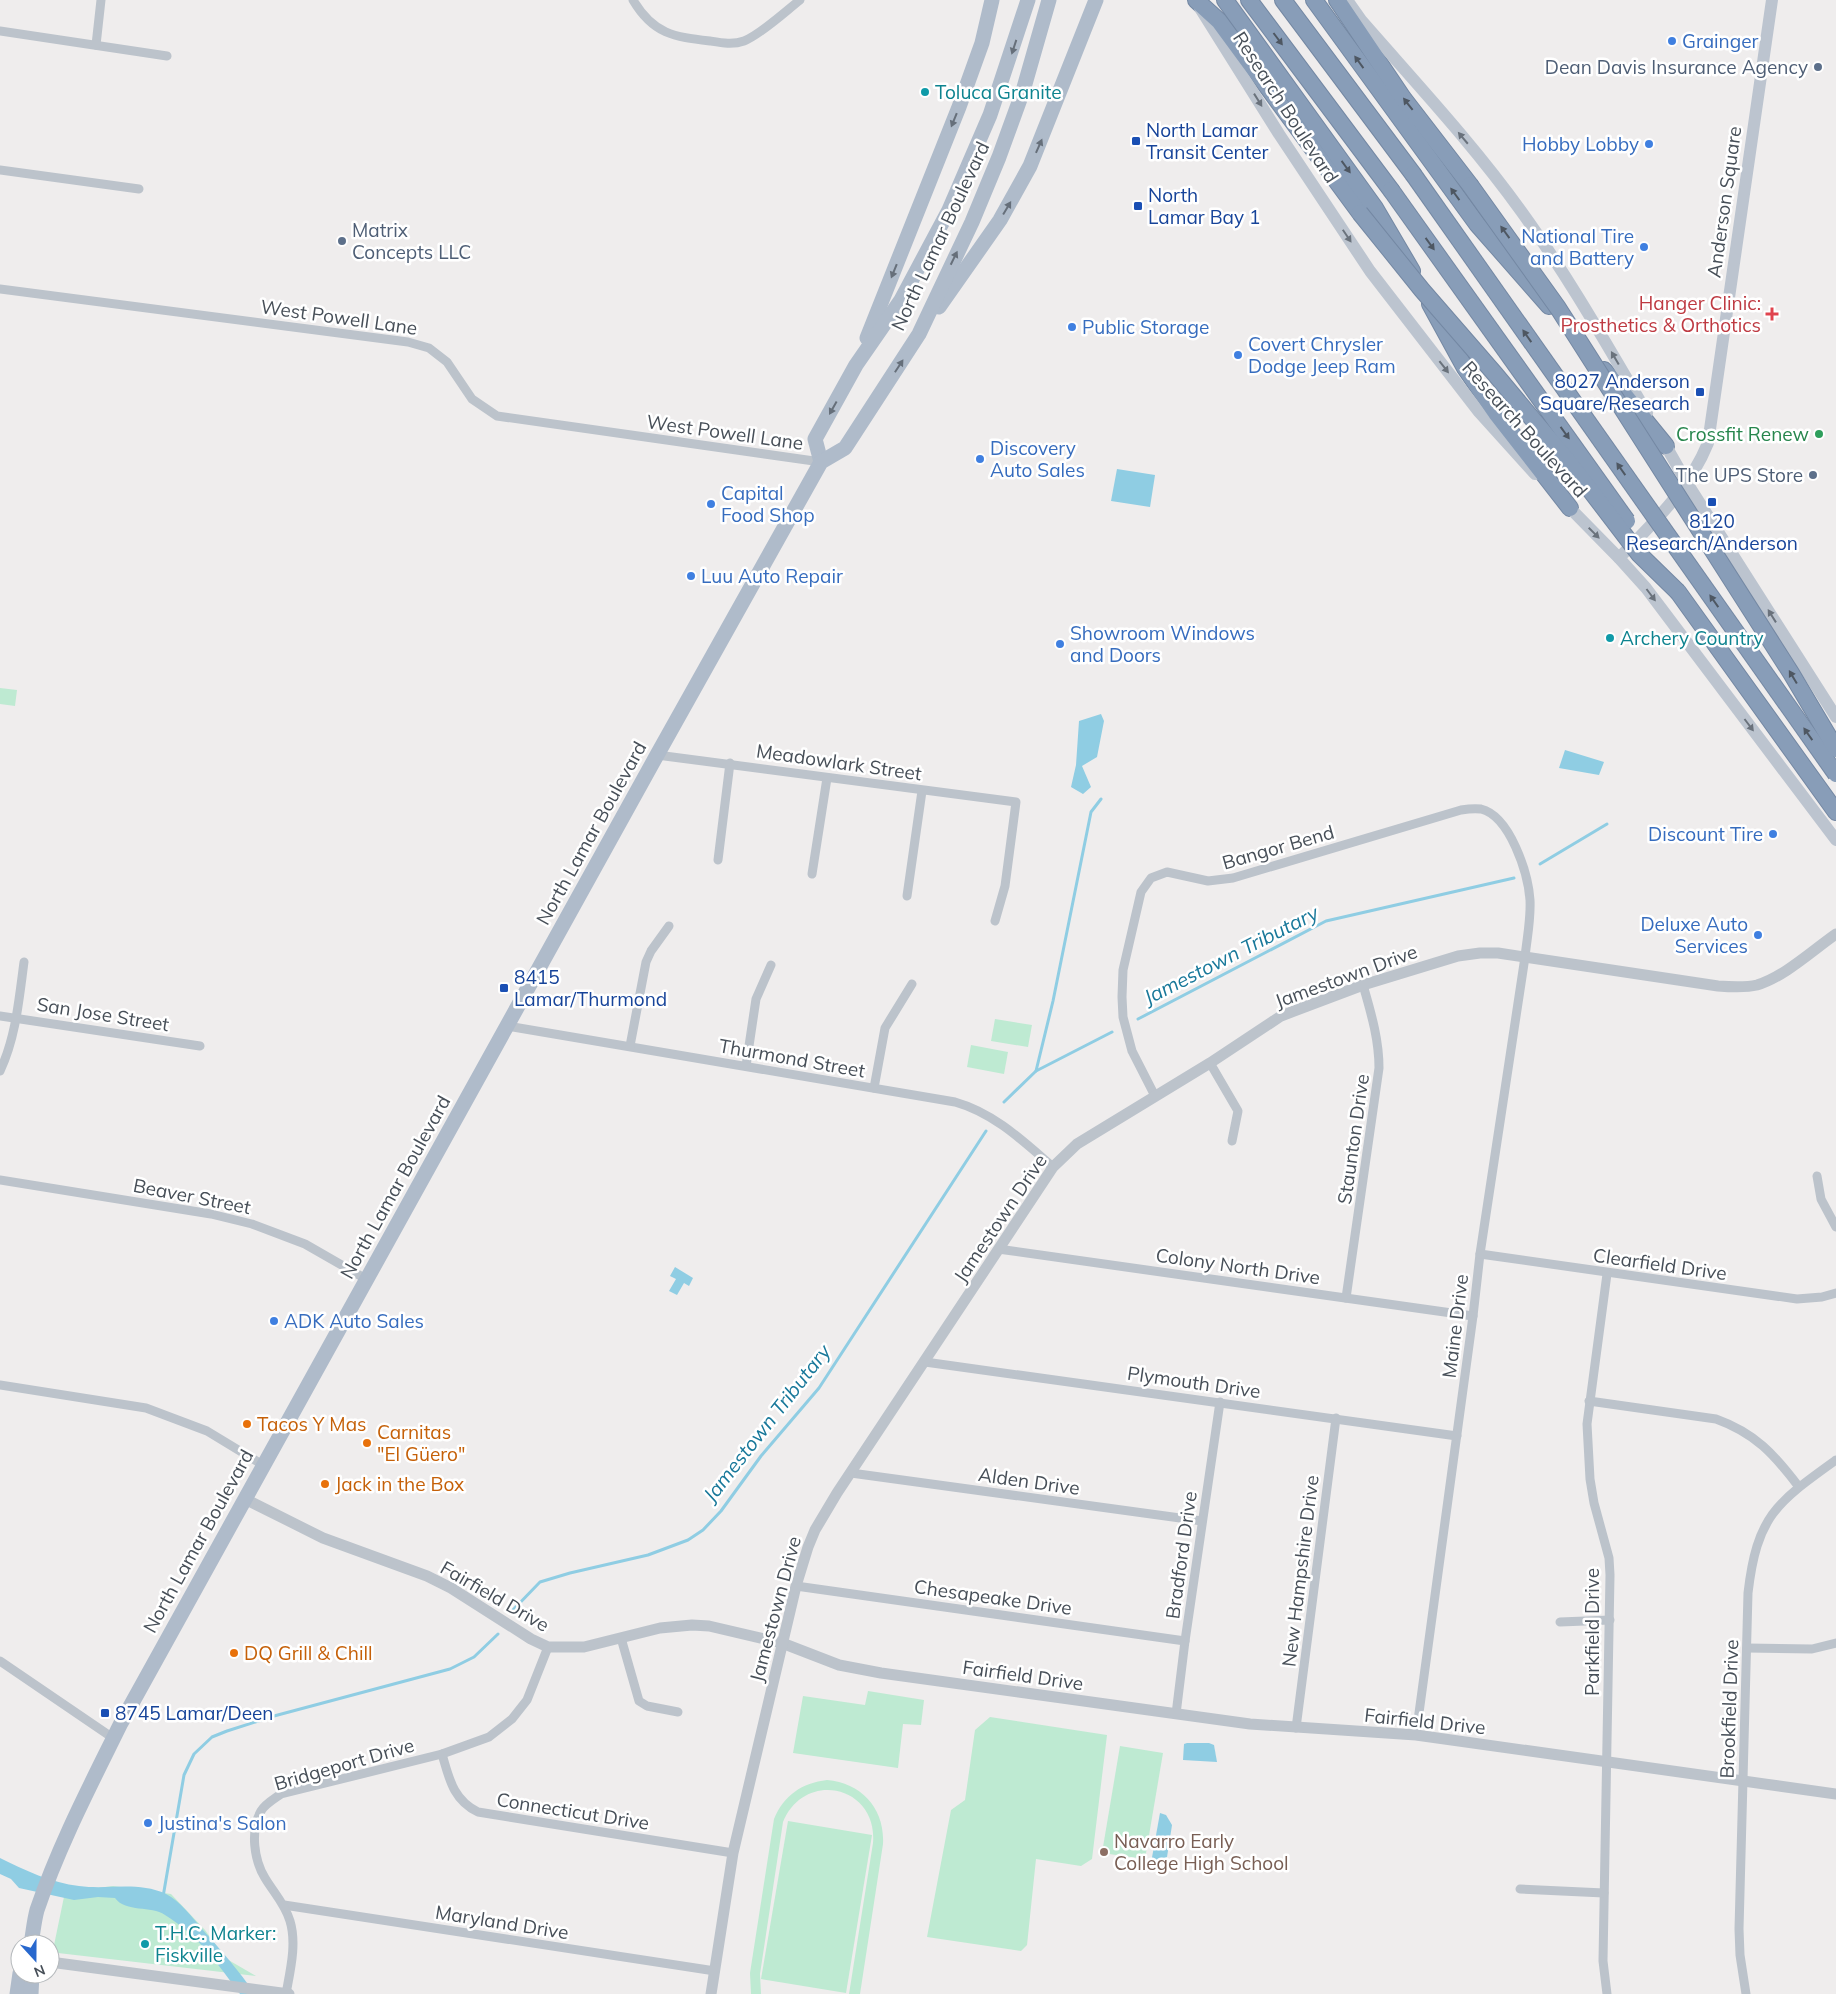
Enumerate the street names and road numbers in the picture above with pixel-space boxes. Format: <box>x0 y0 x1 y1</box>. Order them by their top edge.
street label: Research Boulevard <box>1228 27 1344 187</box>
street label: Anderson Square <box>1701 125 1747 279</box>
street label: North Lamar Boulevard <box>886 138 994 334</box>
street label: West Powell Lane <box>259 294 419 340</box>
street label: Research Boulevard <box>1457 356 1593 502</box>
street label: West Powell Lane <box>645 409 805 455</box>
street label: North Lamar Boulevard <box>531 737 651 929</box>
street label: Meadowlark Street <box>755 739 924 786</box>
street label: Bangor Bend <box>1219 820 1337 874</box>
street label: Jamestown Drive <box>1272 939 1420 1013</box>
street label: San Jose Street <box>35 992 171 1036</box>
street label: Thurmond Street <box>717 1033 867 1083</box>
street label: Staunton Drive <box>1332 1072 1374 1206</box>
street label: North Lamar Boulevard <box>335 1091 455 1283</box>
street label: Jamestown Drive <box>948 1149 1052 1287</box>
street label: Beaver Street <box>131 1173 253 1219</box>
street label: Colony North Drive <box>1154 1243 1322 1289</box>
street label: Clearfield Drive <box>1592 1243 1728 1285</box>
street label: Maine Drive <box>1437 1273 1473 1379</box>
street label: Plymouth Drive <box>1126 1361 1262 1403</box>
street label: North Lamar Boulevard <box>138 1445 258 1637</box>
street label: Alden Drive <box>977 1462 1081 1500</box>
street label: New Hampshire Drive <box>1276 1474 1324 1668</box>
street label: Bradford Drive <box>1160 1490 1202 1620</box>
street label: Jamestown Drive <box>744 1534 806 1684</box>
street label: Fairfield Drive <box>436 1555 554 1637</box>
street label: Parkfield Drive <box>1580 1568 1604 1696</box>
street label: Chesapeake Drive <box>913 1574 1073 1620</box>
street label: Brookfield Drive <box>1715 1639 1743 1779</box>
street label: Fairfield Drive <box>961 1655 1085 1695</box>
street label: Fairfield Drive <box>1363 1703 1487 1739</box>
street label: Bridgeport Drive <box>271 1733 417 1795</box>
street label: Connecticut Drive <box>495 1787 651 1835</box>
street label: Maryland Drive <box>434 1900 570 1944</box>

